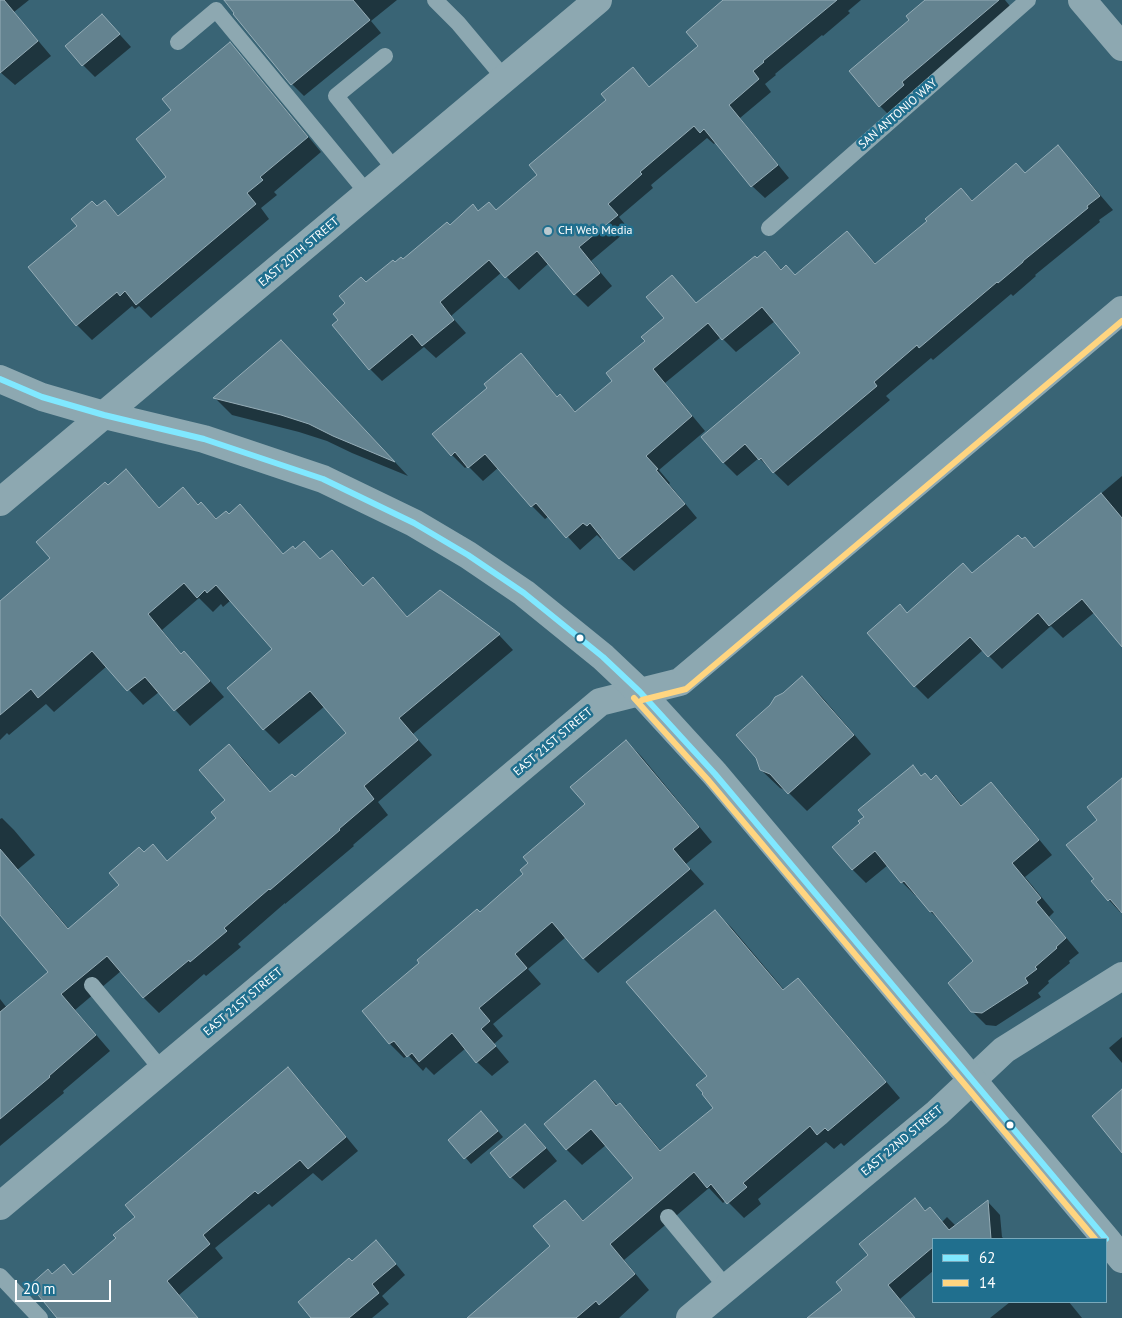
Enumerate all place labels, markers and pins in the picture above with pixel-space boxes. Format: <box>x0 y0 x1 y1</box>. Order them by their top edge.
place label: CH Web Media <box>558 224 633 238</box>
marker: CH Web Media <box>542 225 554 237</box>
unlabelled marker <box>575 633 585 643</box>
unlabelled marker <box>1005 1120 1015 1130</box>

